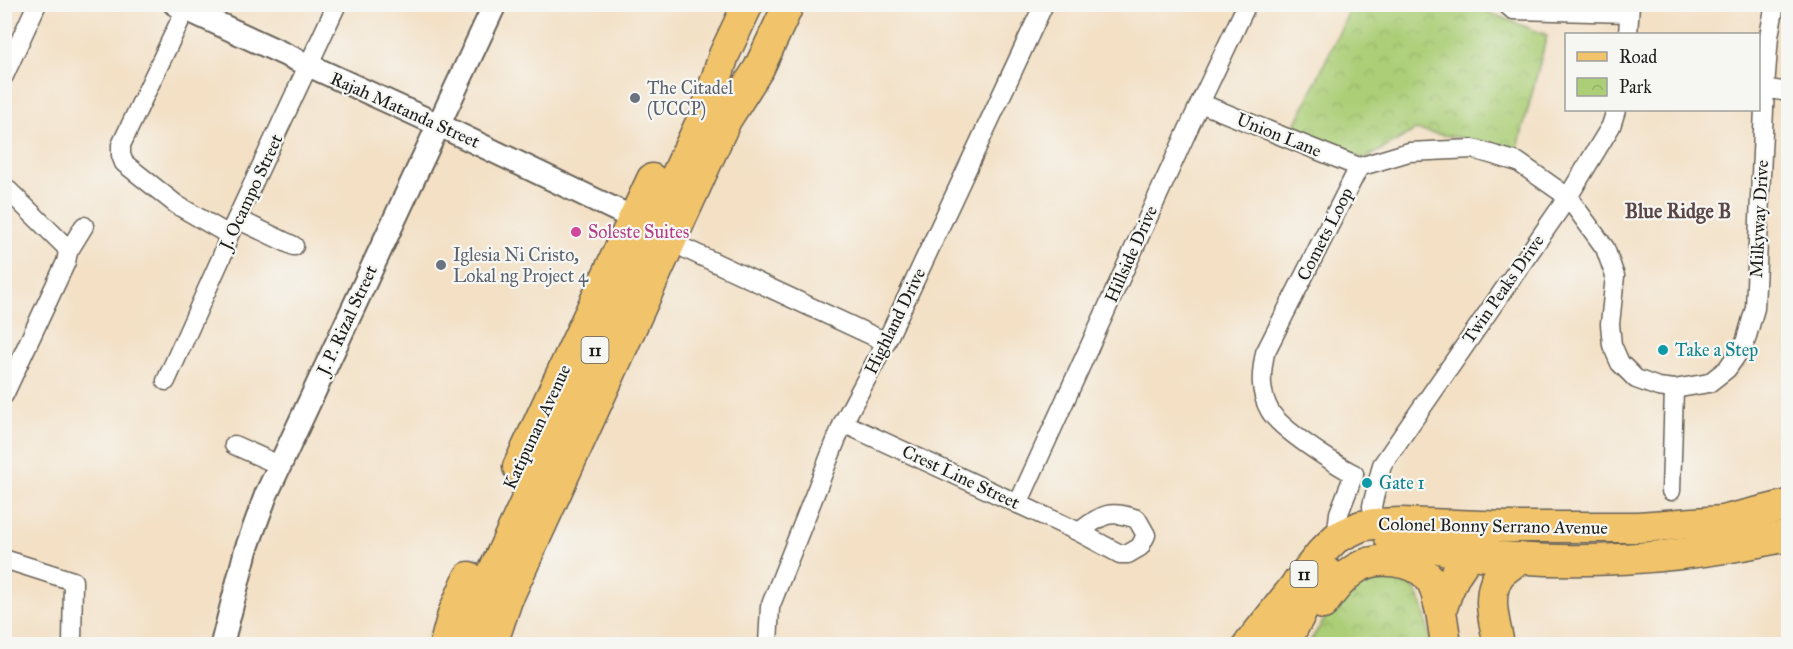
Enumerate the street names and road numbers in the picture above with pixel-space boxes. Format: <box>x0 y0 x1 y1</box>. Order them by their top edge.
street label: Rajah Matanda Street <box>327 67 484 153</box>
street label: Union Lane <box>1233 108 1325 162</box>
street label: J. Ocampo Street <box>214 130 289 256</box>
street label: Milkyway Drive <box>1745 159 1773 279</box>
street label: Comets Loop <box>1292 184 1358 284</box>
street label: Hillside Drive <box>1100 202 1162 306</box>
street label: Twin Peaks Drive <box>1457 230 1549 348</box>
street label: J. P. Rizal Street <box>311 261 383 381</box>
street label: Highland Drive <box>860 264 931 378</box>
road number: 11 <box>582 337 608 363</box>
street label: Katipunan Avenue <box>498 361 576 493</box>
street label: Crest Line Street <box>899 440 1024 514</box>
street label: Colonel Bonny Serrano Avenue <box>1378 513 1608 539</box>
road number: 11 <box>1290 561 1318 587</box>

